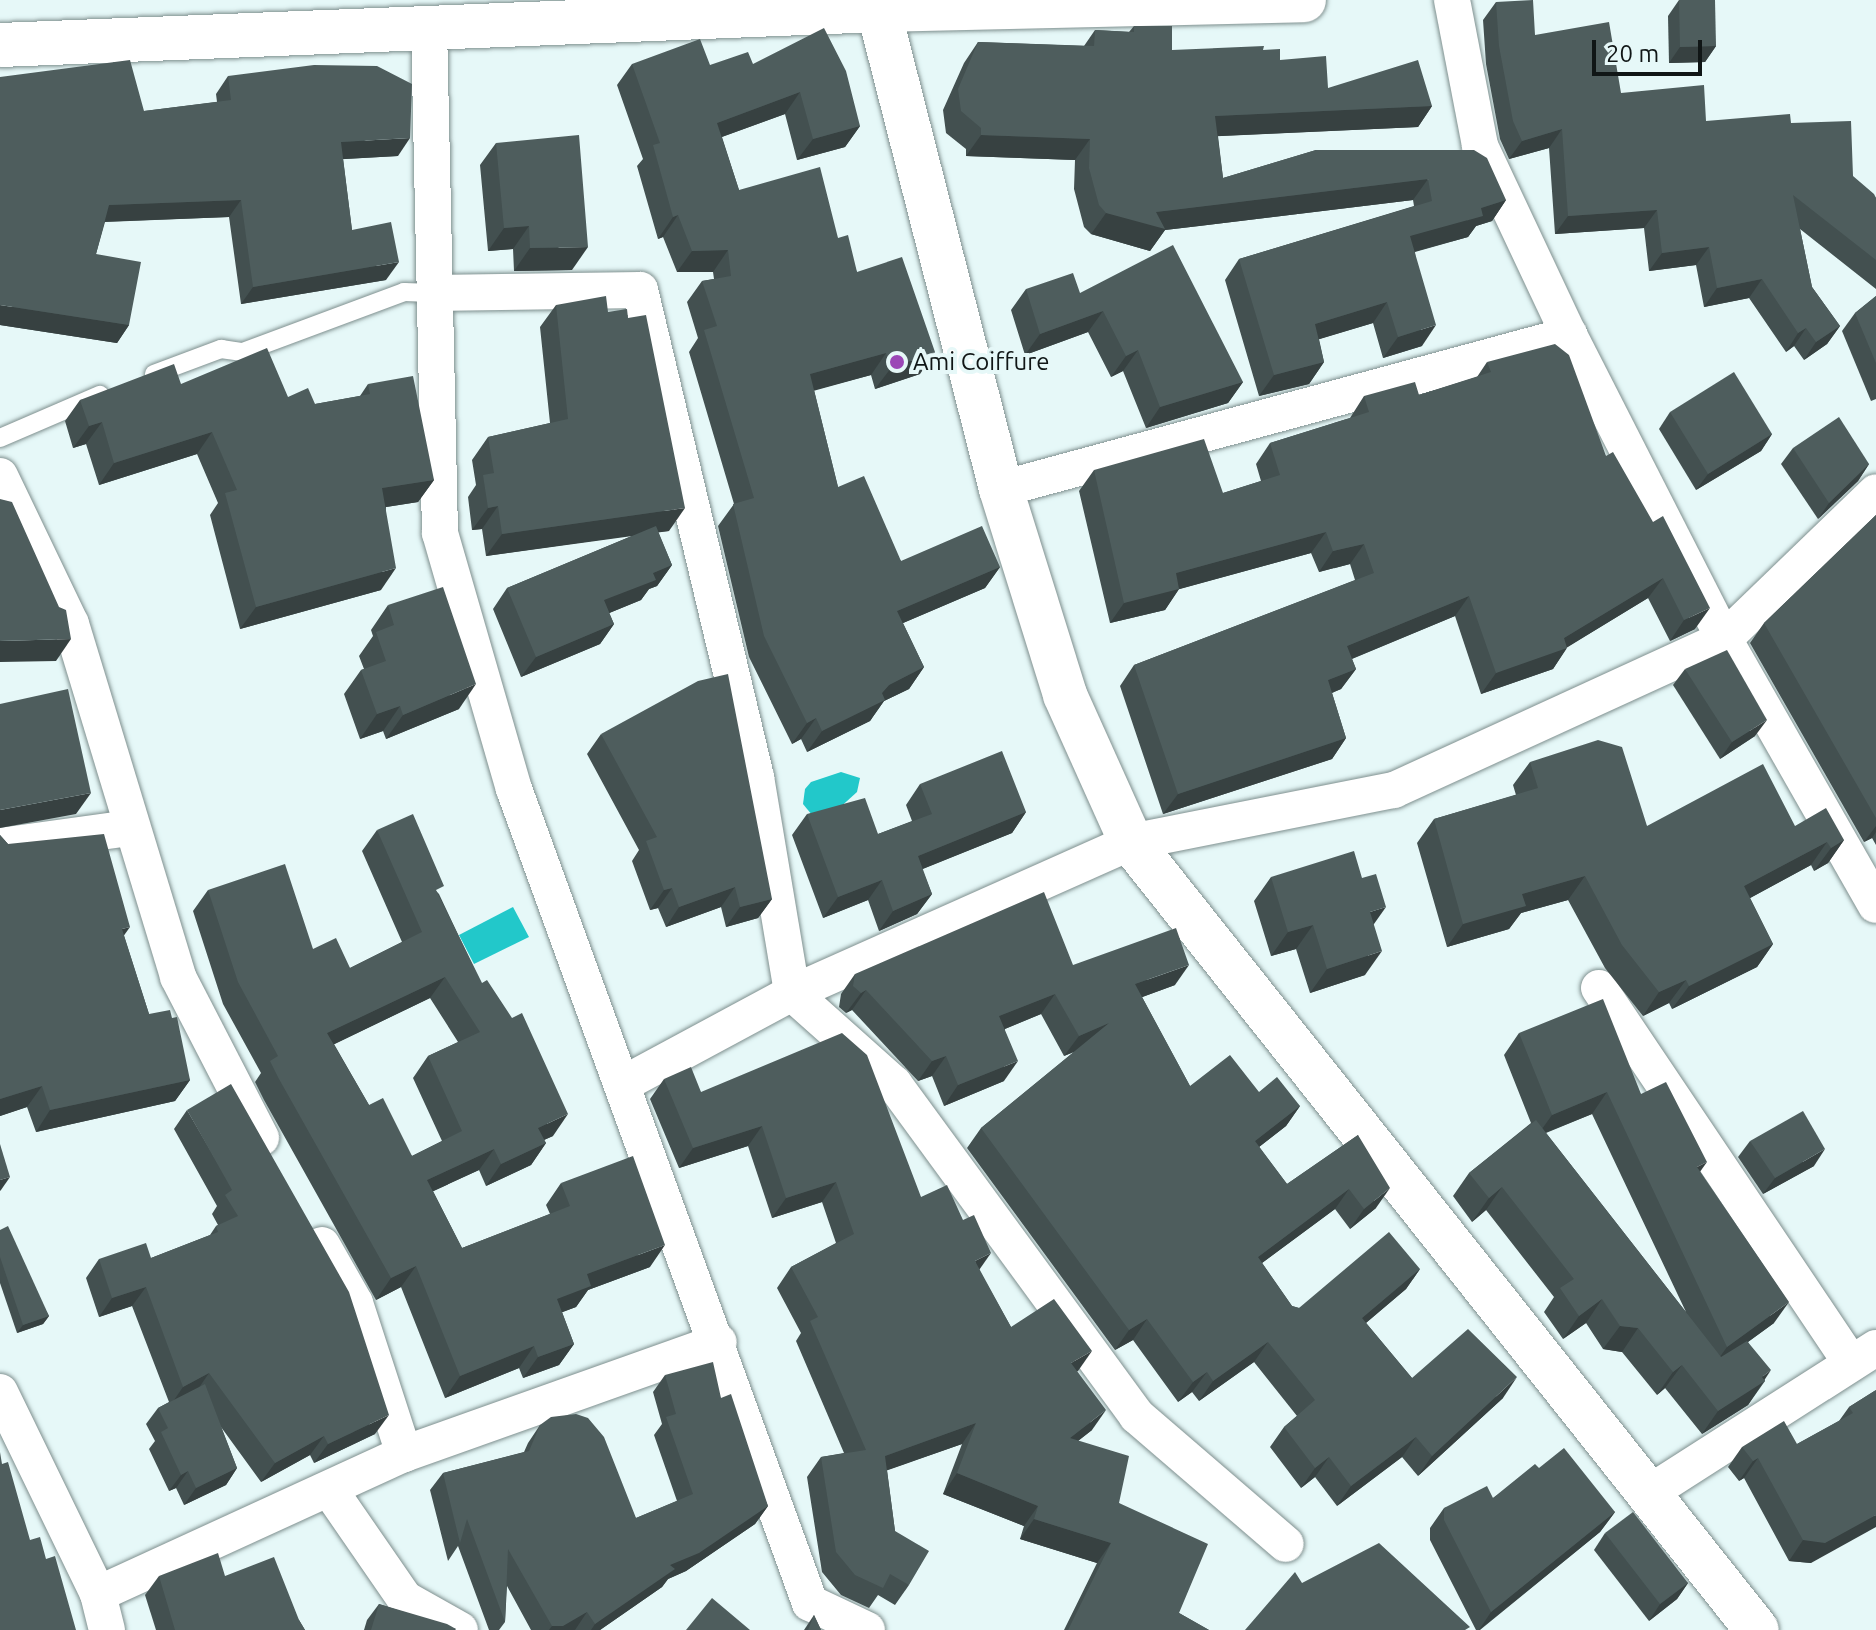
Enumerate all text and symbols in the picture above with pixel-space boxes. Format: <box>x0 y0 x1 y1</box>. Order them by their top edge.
scale bar <box>1596 24 1706 74</box>
text: 20 m <box>1606 40 1659 67</box>
place label: Ami Coiffure <box>913 348 1050 376</box>
marker: Ami Coiffure <box>888 353 906 371</box>

